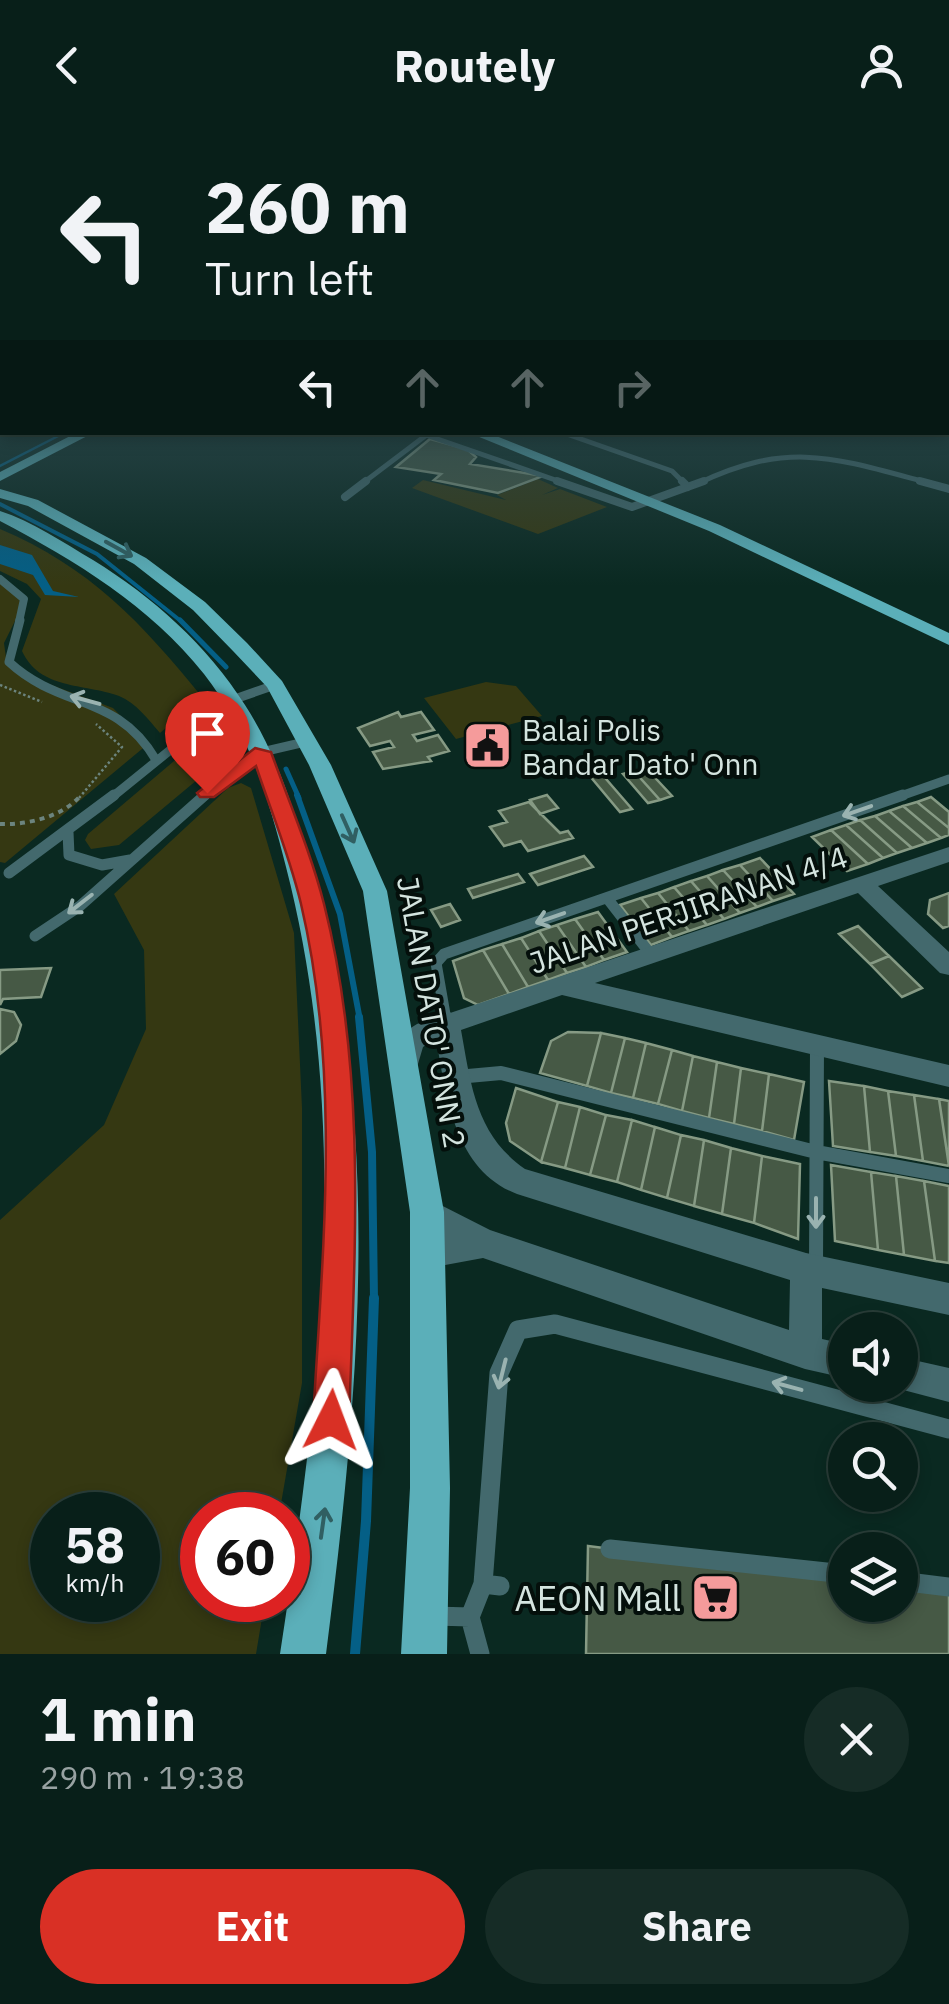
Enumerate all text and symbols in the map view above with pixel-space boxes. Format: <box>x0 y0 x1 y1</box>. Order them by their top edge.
text: Routely <box>394 36 555 94</box>
icon: back <box>40 38 95 93</box>
icon: person <box>854 38 909 93</box>
text: 260 m <box>205 161 410 252</box>
icon: left <box>40 170 170 300</box>
text: Turn left <box>205 249 374 307</box>
icon: left <box>290 360 345 415</box>
icon: ahead <box>395 360 450 415</box>
icon: ahead <box>500 360 555 415</box>
icon: right <box>605 360 660 415</box>
one-way arrow <box>104 540 133 560</box>
one-way arrow <box>69 690 101 709</box>
pin <box>165 691 250 794</box>
icon: arrive <box>180 706 235 761</box>
place label: Balai Polis Bandar Dato' Onn <box>522 710 759 783</box>
public building icon: Balai Polis Bandar Dato' Onn <box>461 720 513 772</box>
one-way arrow <box>842 803 873 821</box>
one-way arrow <box>340 813 358 844</box>
street label: JALAN PERJIRANAN 4/4 <box>524 836 852 982</box>
street label: JALAN DATO' ONN 2 <box>389 873 475 1151</box>
one-way arrow <box>67 894 94 915</box>
one-way arrow <box>534 910 566 928</box>
one-way arrow <box>806 1196 826 1229</box>
map controls <box>828 1312 918 1622</box>
button: sound <box>828 1312 918 1402</box>
one-way arrow <box>491 1357 510 1389</box>
position arrow <box>279 1368 383 1472</box>
one-way arrow <box>772 1376 803 1395</box>
button: search <box>828 1422 918 1512</box>
speed limit sign: 60 <box>180 1492 310 1622</box>
one-way arrow <box>314 1507 332 1540</box>
text: 58 <box>65 1512 125 1577</box>
button: layers <box>828 1532 918 1622</box>
text: km/h <box>66 1566 124 1599</box>
supermarket icon: AEON Mall <box>690 1572 742 1624</box>
place label: AEON Mall <box>514 1575 681 1621</box>
text: 1 min <box>40 1679 197 1758</box>
button: close <box>804 1687 909 1792</box>
text: 290 m · 19:38 <box>40 1756 245 1798</box>
button: Exit <box>40 1869 465 1984</box>
button: Share <box>485 1869 909 1984</box>

